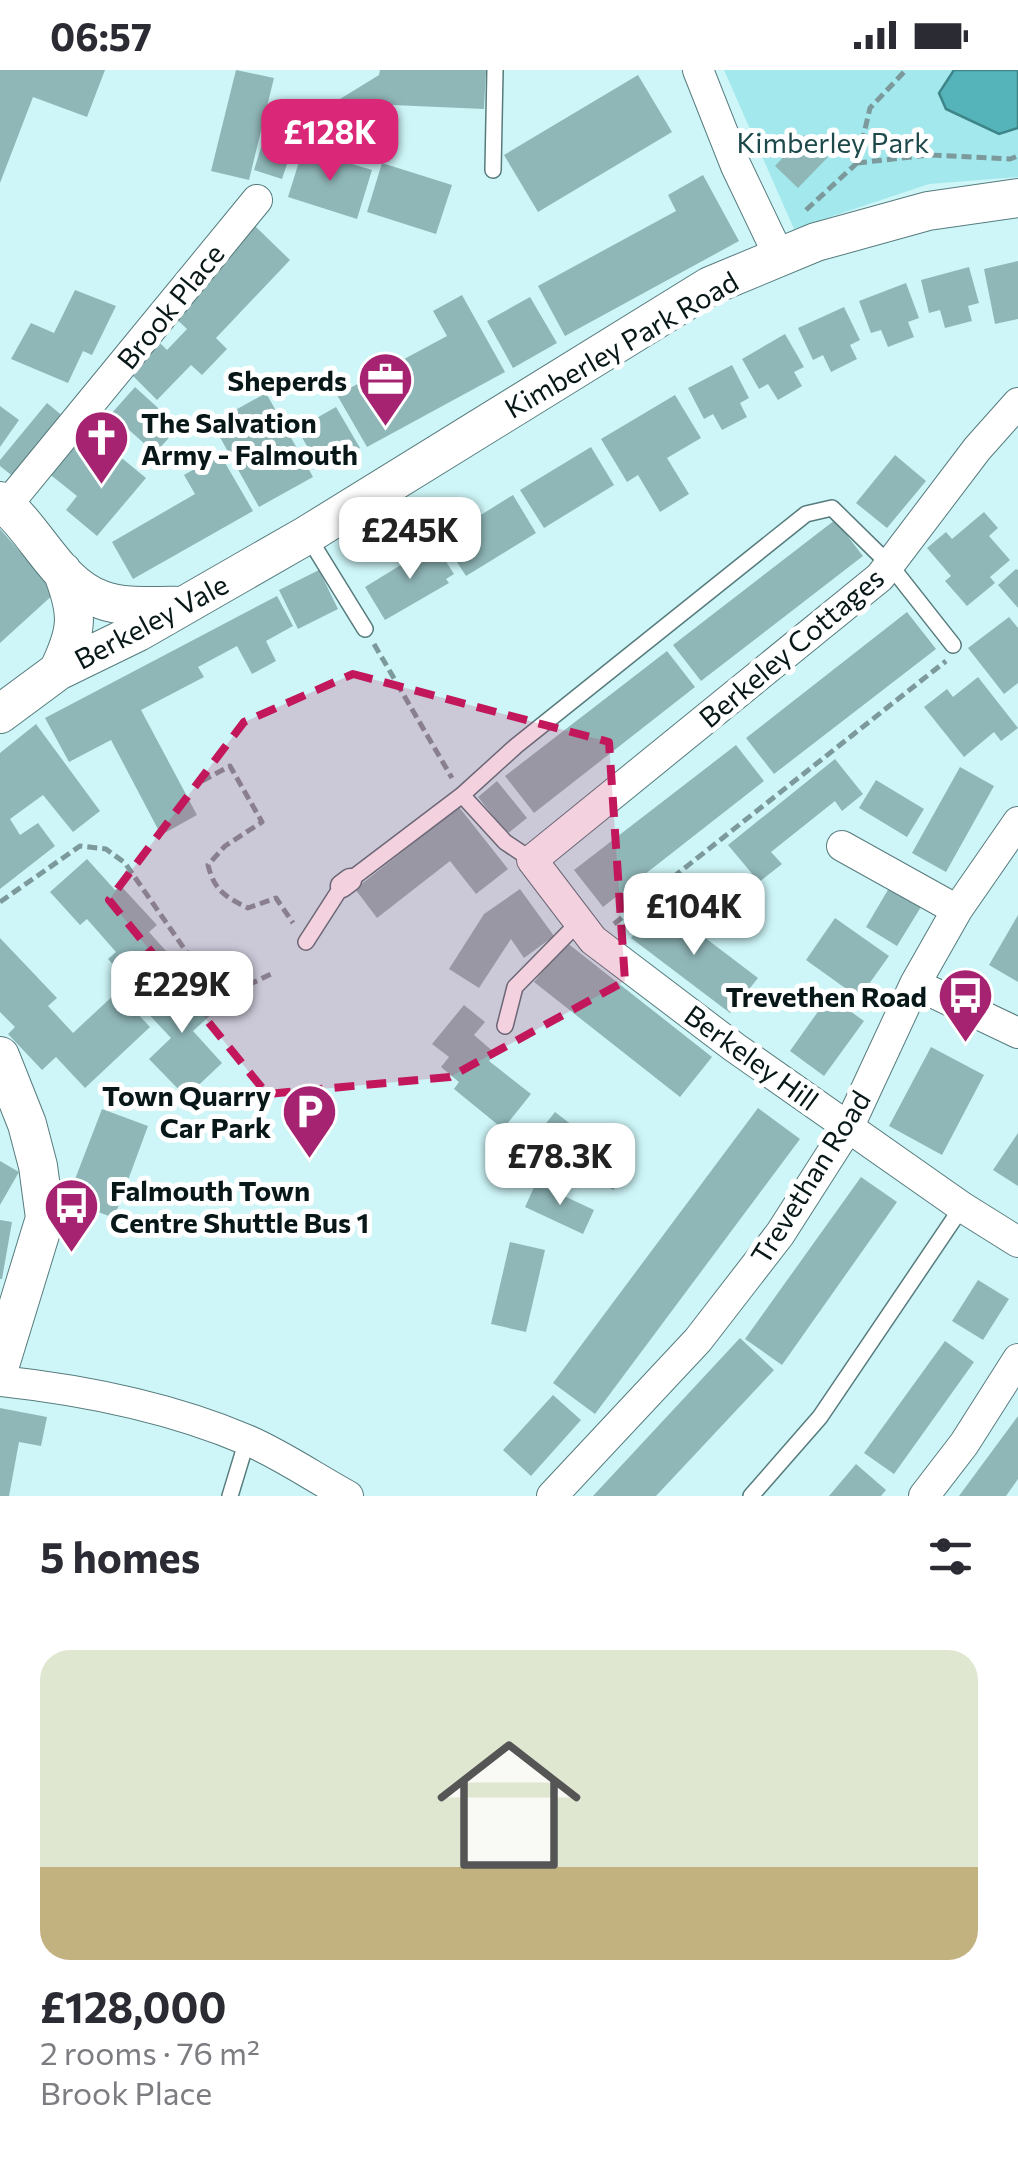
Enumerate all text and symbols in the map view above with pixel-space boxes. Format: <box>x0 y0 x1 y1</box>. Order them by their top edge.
text: 06:57 <box>50 12 152 59</box>
pin: £128K <box>260 99 400 184</box>
text: £128K <box>283 111 377 151</box>
park label: Kimberley Park <box>737 125 929 159</box>
street label: Brook Place <box>109 237 231 375</box>
street label: Kimberley Park Road <box>498 263 744 425</box>
office icon: Sheperds <box>356 350 416 429</box>
place label: Sheperds <box>227 363 347 397</box>
place label: The Salvation Army - Falmouth <box>141 405 358 471</box>
church icon: The Salvation Army - Falmouth <box>72 408 132 487</box>
pin: £245K <box>340 497 480 582</box>
text: £245K <box>361 509 459 549</box>
street label: Berkeley Cottages <box>692 560 890 734</box>
street label: Berkeley Vale <box>68 566 234 676</box>
pin: £104K <box>624 873 764 958</box>
text: £104K <box>646 885 742 925</box>
pin: £229K <box>112 951 252 1036</box>
text: £229K <box>133 963 231 1003</box>
bus stop icon: Trevethen Road <box>936 966 996 1045</box>
place label: Trevethen Road <box>725 979 927 1013</box>
street label: Berkeley Hill <box>678 997 826 1117</box>
place label: Town Quarry Car Park <box>102 1078 271 1144</box>
parking icon: Town Quarry Car Park <box>280 1081 340 1160</box>
street label: Trevethan Road <box>743 1084 877 1270</box>
pin: £78.3K <box>479 1123 641 1208</box>
text: £78.3K <box>507 1135 613 1175</box>
place label: Falmouth Town Centre Shuttle Bus 1 <box>110 1173 369 1239</box>
bus stop icon: Falmouth Town Centre Shuttle Bus 1 <box>41 1176 101 1255</box>
icon: filters <box>923 1529 978 1584</box>
text: 5 homes <box>40 1530 200 1582</box>
icon: home <box>419 1715 599 1895</box>
text: £128,000 <box>40 1980 226 2032</box>
text: 2 rooms · 76 m² <box>40 2032 260 2072</box>
text: Brook Place <box>40 2072 212 2112</box>

